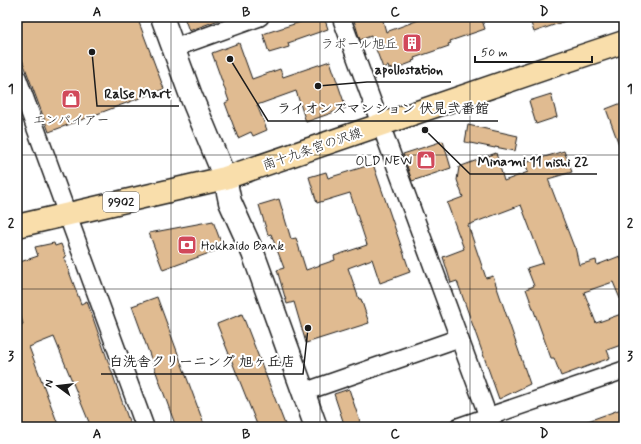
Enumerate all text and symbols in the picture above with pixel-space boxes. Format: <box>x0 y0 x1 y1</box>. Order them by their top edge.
text: A <box>93 4 101 21</box>
text: B <box>242 4 251 21</box>
text: C <box>390 4 400 21</box>
text: D <box>540 4 549 21</box>
building icon: ラポール旭丘 <box>401 32 423 54</box>
place label: ラポール旭丘 <box>321 36 398 53</box>
scale bar <box>475 38 592 64</box>
text: 50 m <box>481 45 508 61</box>
callout: apollostation <box>367 56 451 82</box>
text: apollostation <box>375 61 443 79</box>
callout: Ralse Mart <box>97 80 179 106</box>
text: 1 <box>8 81 14 98</box>
text: 1 <box>627 81 633 98</box>
text: Ralse Mart <box>104 85 172 103</box>
shop icon: エンパイアー <box>60 88 82 110</box>
callout: ライオンズマンション 伏見弐番館 <box>268 95 498 121</box>
text: ライオンズマンション 伏見弐番館 <box>277 100 489 118</box>
place label: エンパイアー <box>33 112 109 129</box>
street label: 南十九条宮の沢線 <box>261 124 365 174</box>
callout: Minami 11 nishi 22 <box>470 148 597 174</box>
shop icon: OLD NEW <box>415 149 437 171</box>
place label: OLD NEW <box>355 153 412 170</box>
text: Minami 11 nishi 22 <box>477 153 589 171</box>
road number: 9902 <box>103 192 139 212</box>
text: 2 <box>8 215 15 232</box>
text: 2 <box>627 215 634 232</box>
bank icon: Hokkaido Bank <box>176 234 198 256</box>
place label: Hokkaido Bank <box>201 238 285 255</box>
text: 3 <box>8 348 14 365</box>
callout: 白洗舎クリーニング 旭ヶ丘店 <box>101 348 303 374</box>
text: 3 <box>627 348 633 365</box>
text: 白洗舎クリーニング 旭ヶ丘店 <box>109 353 295 371</box>
north arrow <box>38 366 78 406</box>
text: N <box>42 378 57 389</box>
text: A <box>93 426 101 443</box>
text: B <box>242 426 251 443</box>
text: C <box>390 426 400 443</box>
text: D <box>540 426 549 443</box>

